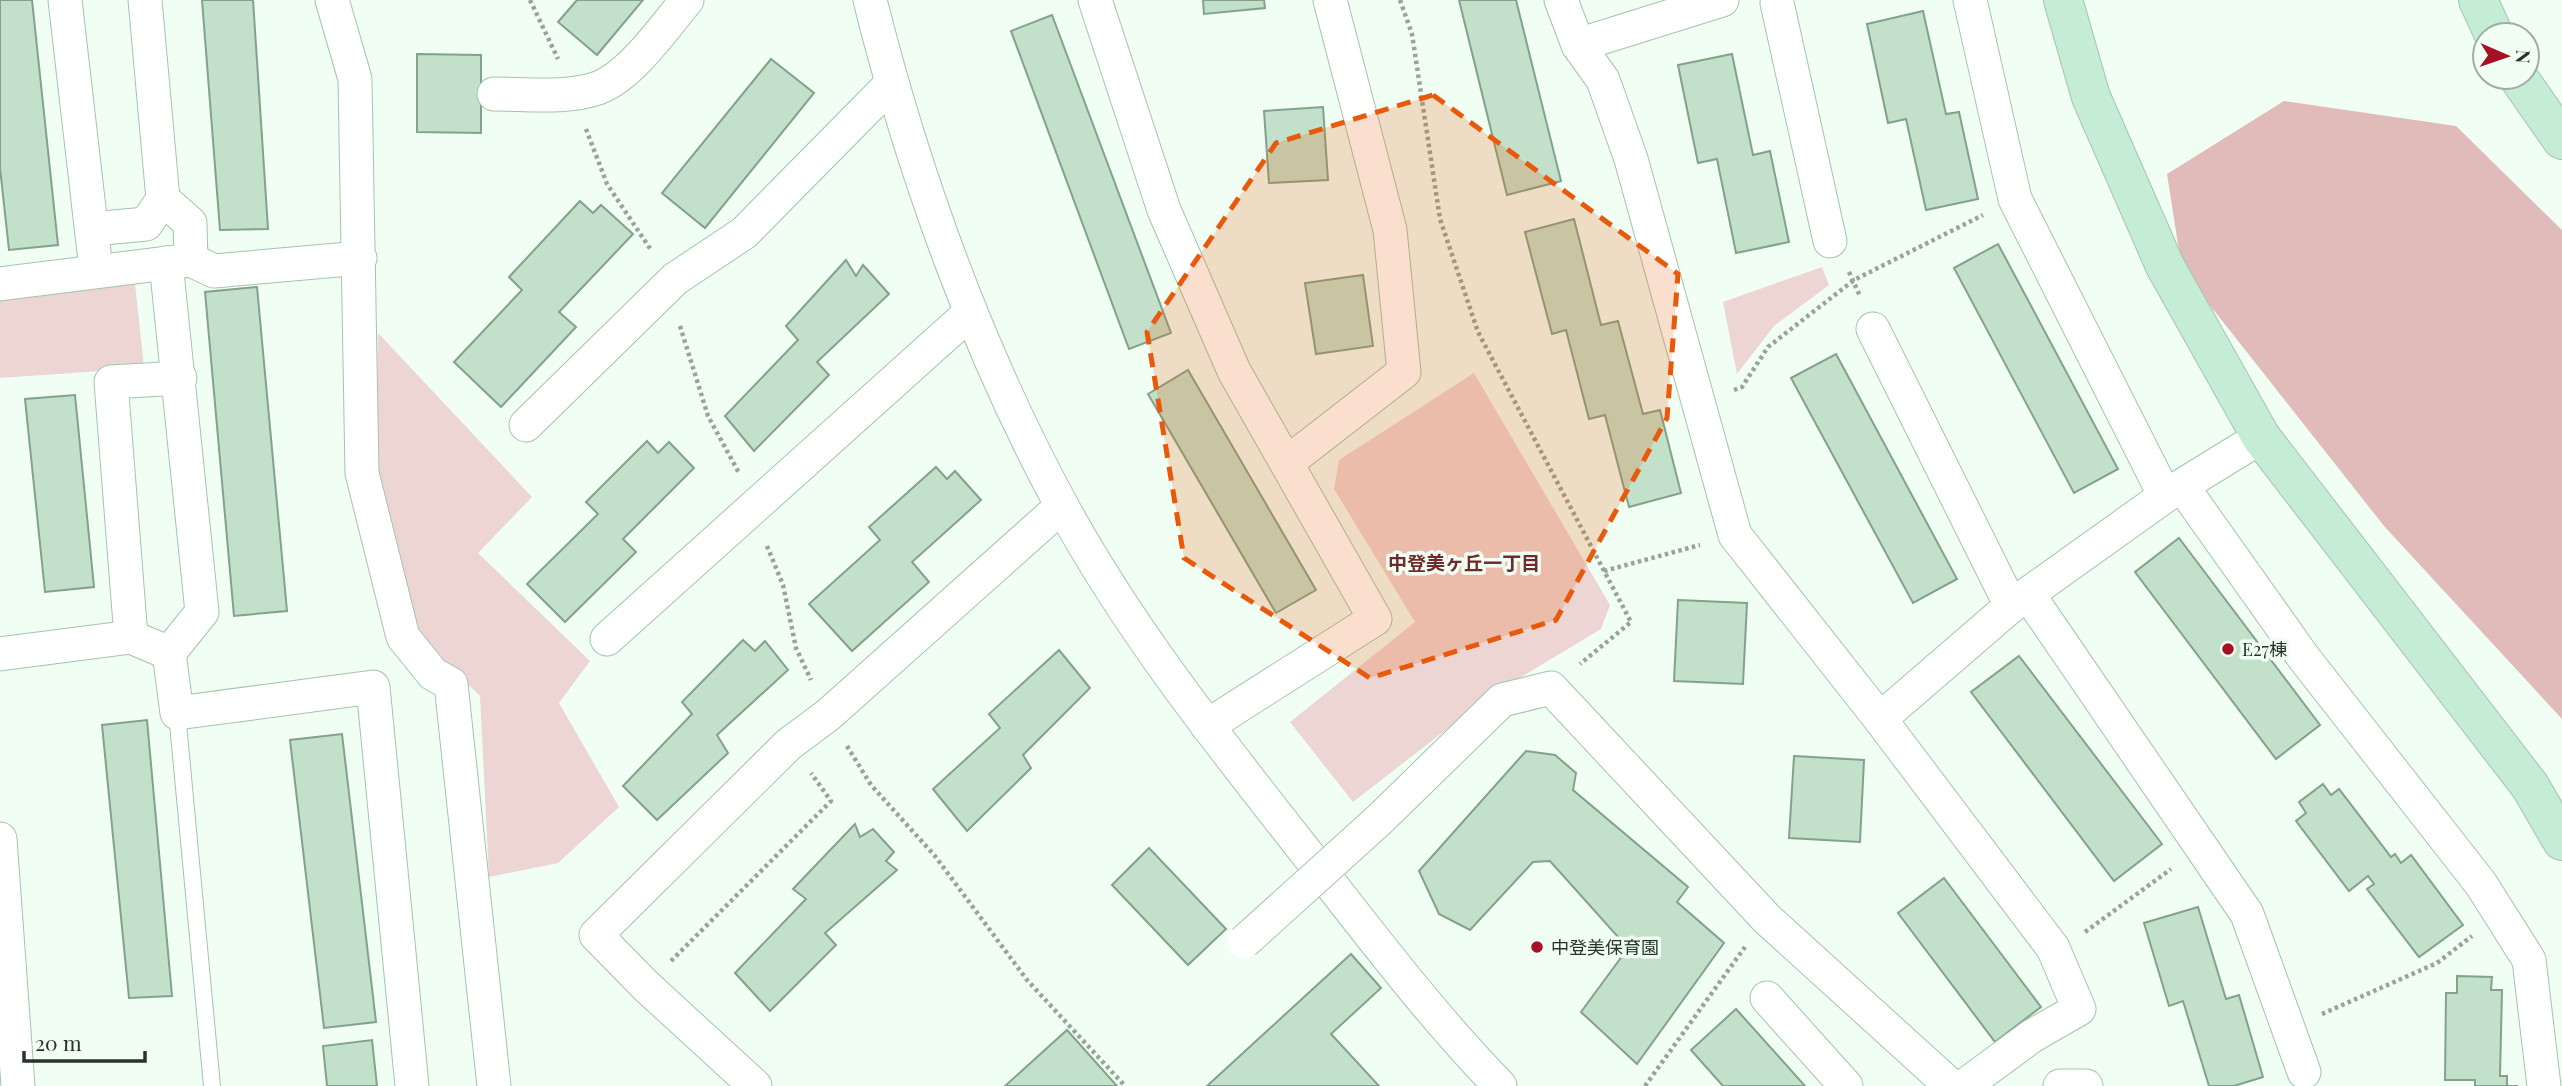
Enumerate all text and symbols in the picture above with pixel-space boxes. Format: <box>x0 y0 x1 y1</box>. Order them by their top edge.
north arrow <box>2471 21 2541 91</box>
text: N <box>2511 49 2537 64</box>
district label: 中登美ヶ丘一丁目 <box>1388 549 1540 575</box>
place label: E27棟 <box>2242 637 2287 661</box>
marker: E27棟 <box>2220 641 2236 657</box>
place label: 中登美保育園 <box>1551 935 1659 959</box>
marker: 中登美保育園 <box>1529 939 1545 955</box>
scale bar <box>24 1020 145 1064</box>
text: 20 m <box>35 1028 82 1056</box>

